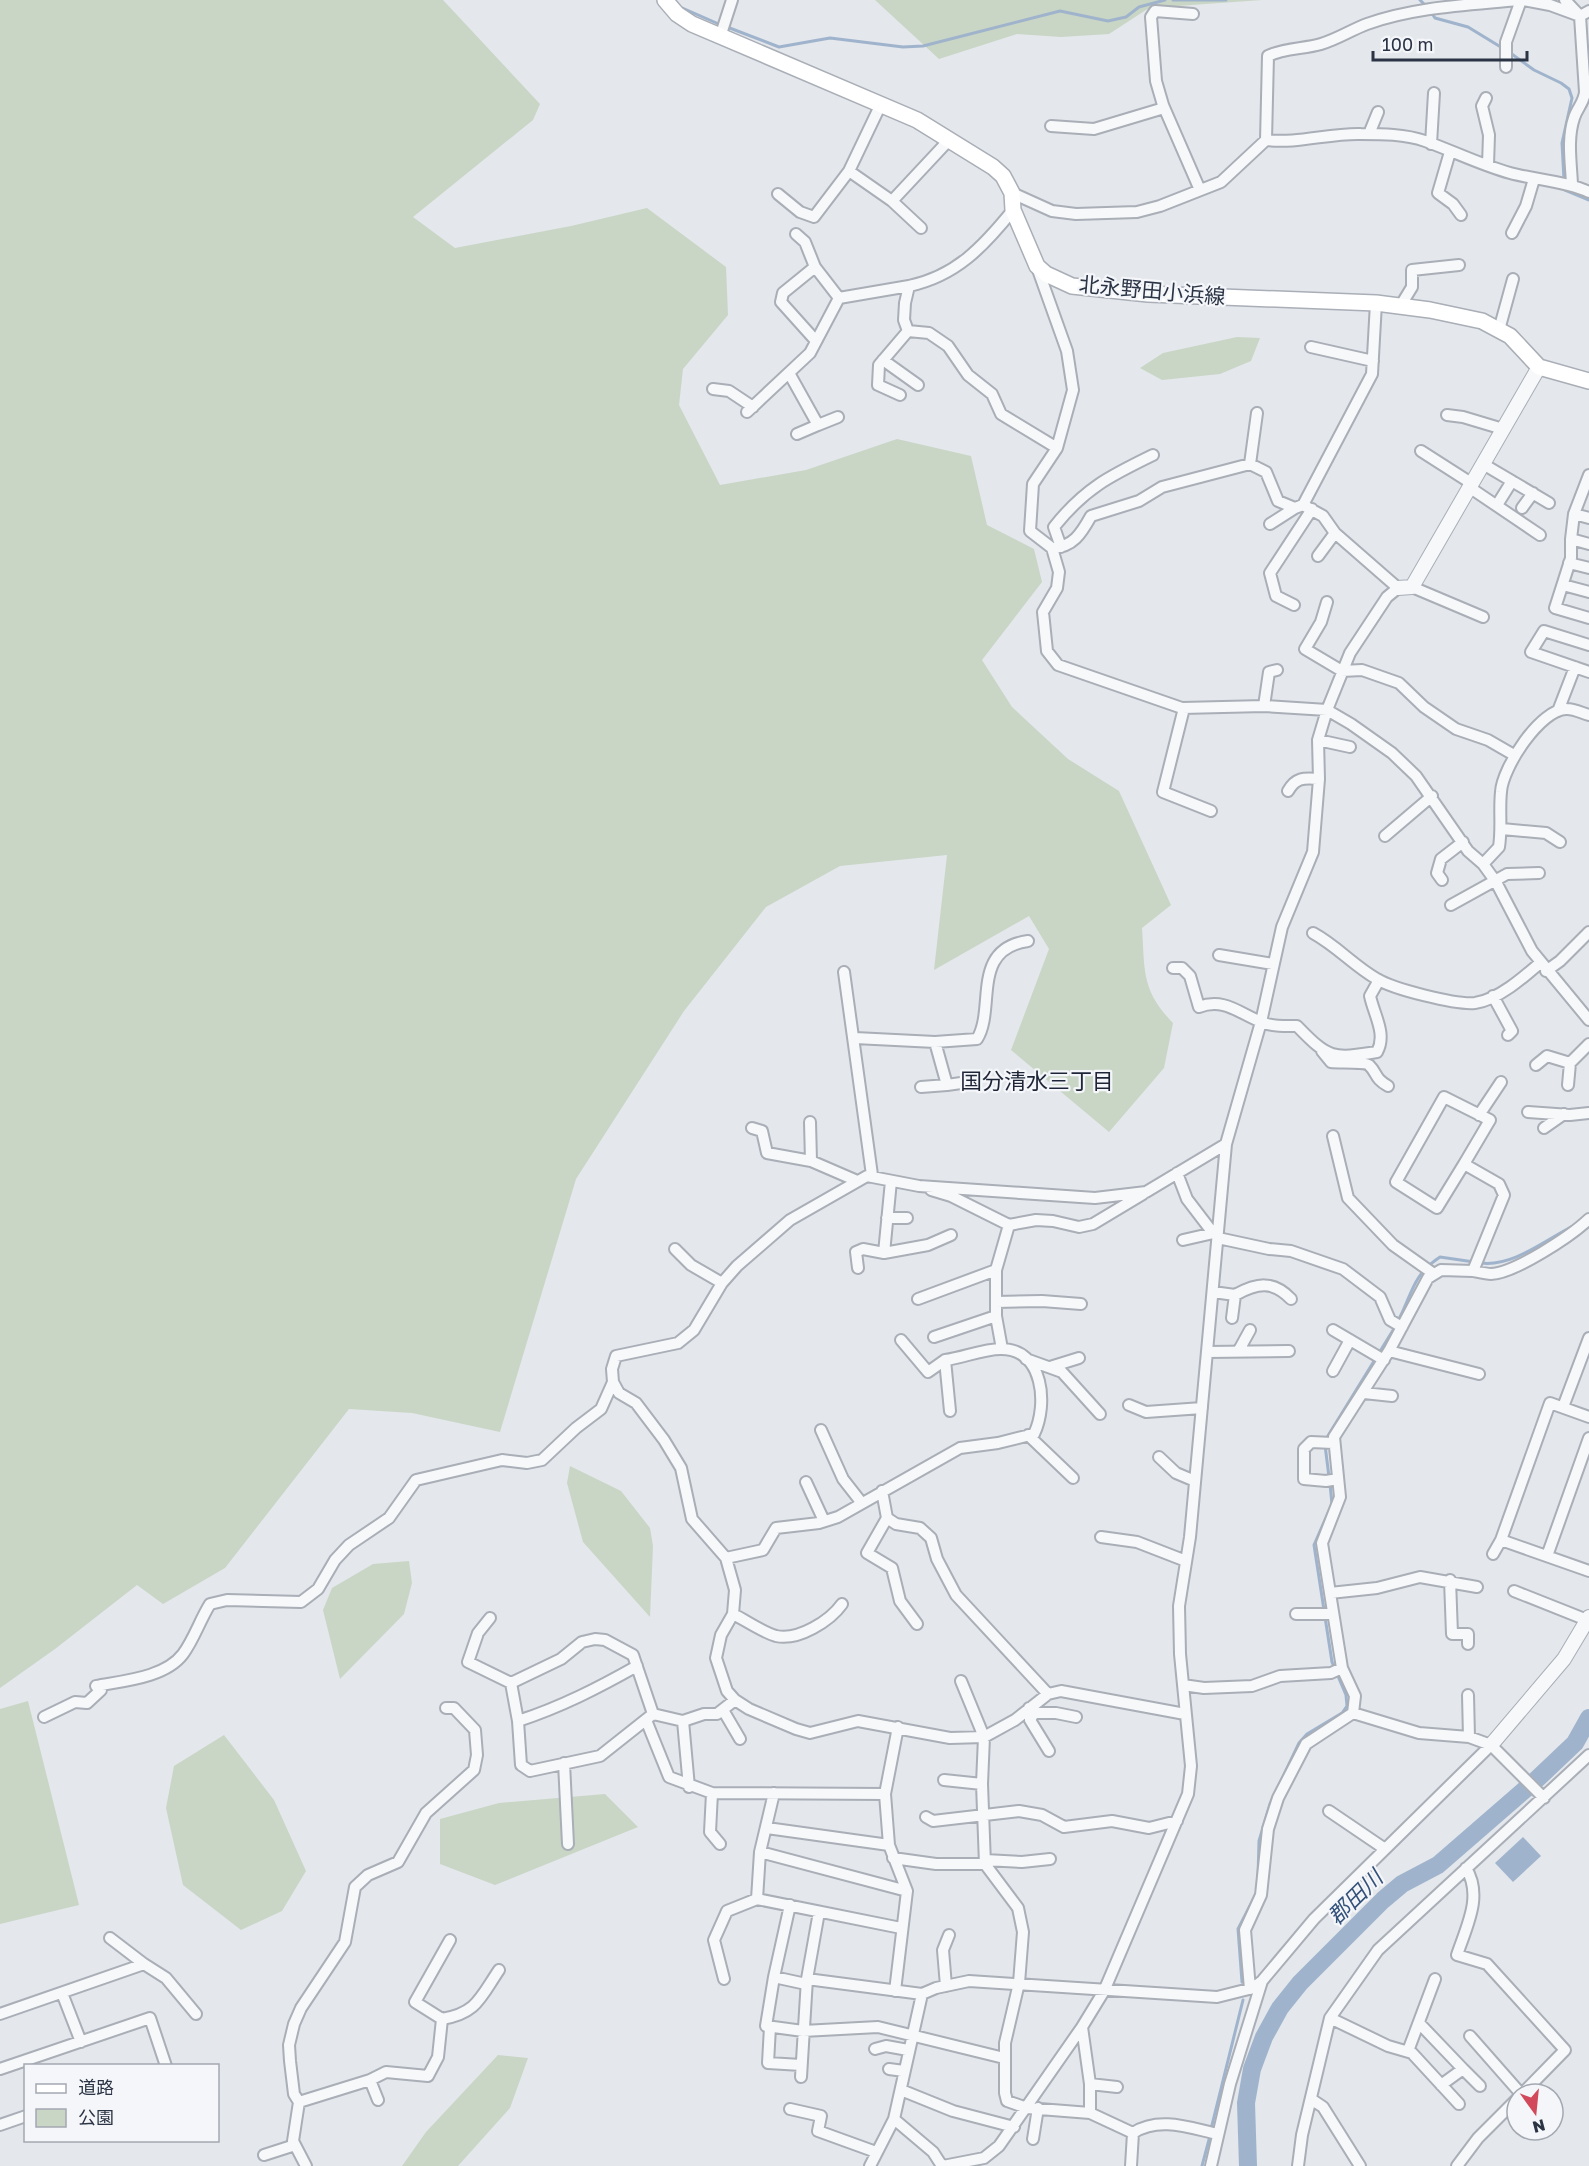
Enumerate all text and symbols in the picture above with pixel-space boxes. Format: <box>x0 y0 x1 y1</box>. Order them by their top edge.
scale bar <box>1373 24 1528 62</box>
text: 100 m <box>1382 33 1433 55</box>
street label: 北永野田小浜線 <box>1078 271 1226 309</box>
district label: 国分清水三丁目 <box>960 1067 1114 1094</box>
water label: 郡田川 <box>1322 1862 1389 1930</box>
legend <box>24 2064 219 2142</box>
text: 道路 <box>78 2076 114 2098</box>
north arrow <box>1505 2082 1565 2142</box>
text: 公園 <box>78 2106 114 2128</box>
text: N <box>1530 2115 1547 2138</box>

